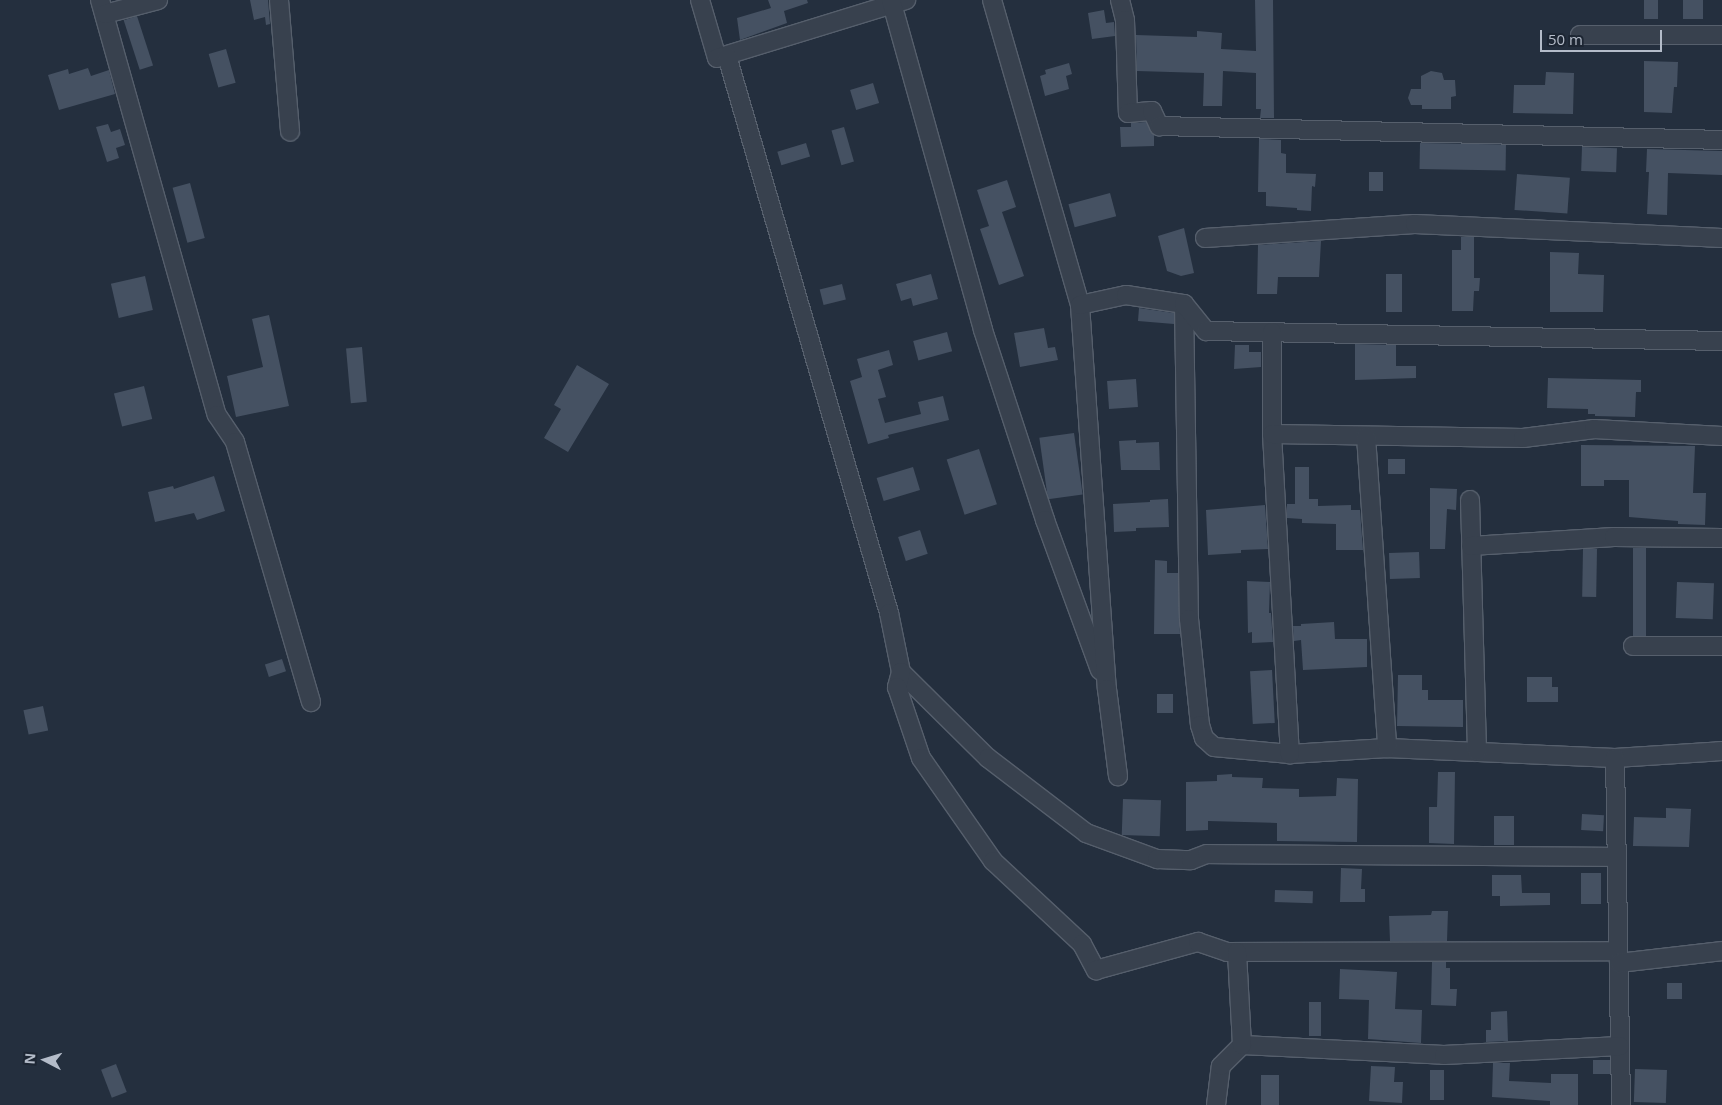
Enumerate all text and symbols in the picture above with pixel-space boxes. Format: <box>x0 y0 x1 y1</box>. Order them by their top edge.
scale bar <box>1542 20 1664 52</box>
text: 50 m <box>1548 29 1583 49</box>
north arrow <box>20 1035 70 1085</box>
text: N <box>20 1052 40 1065</box>

